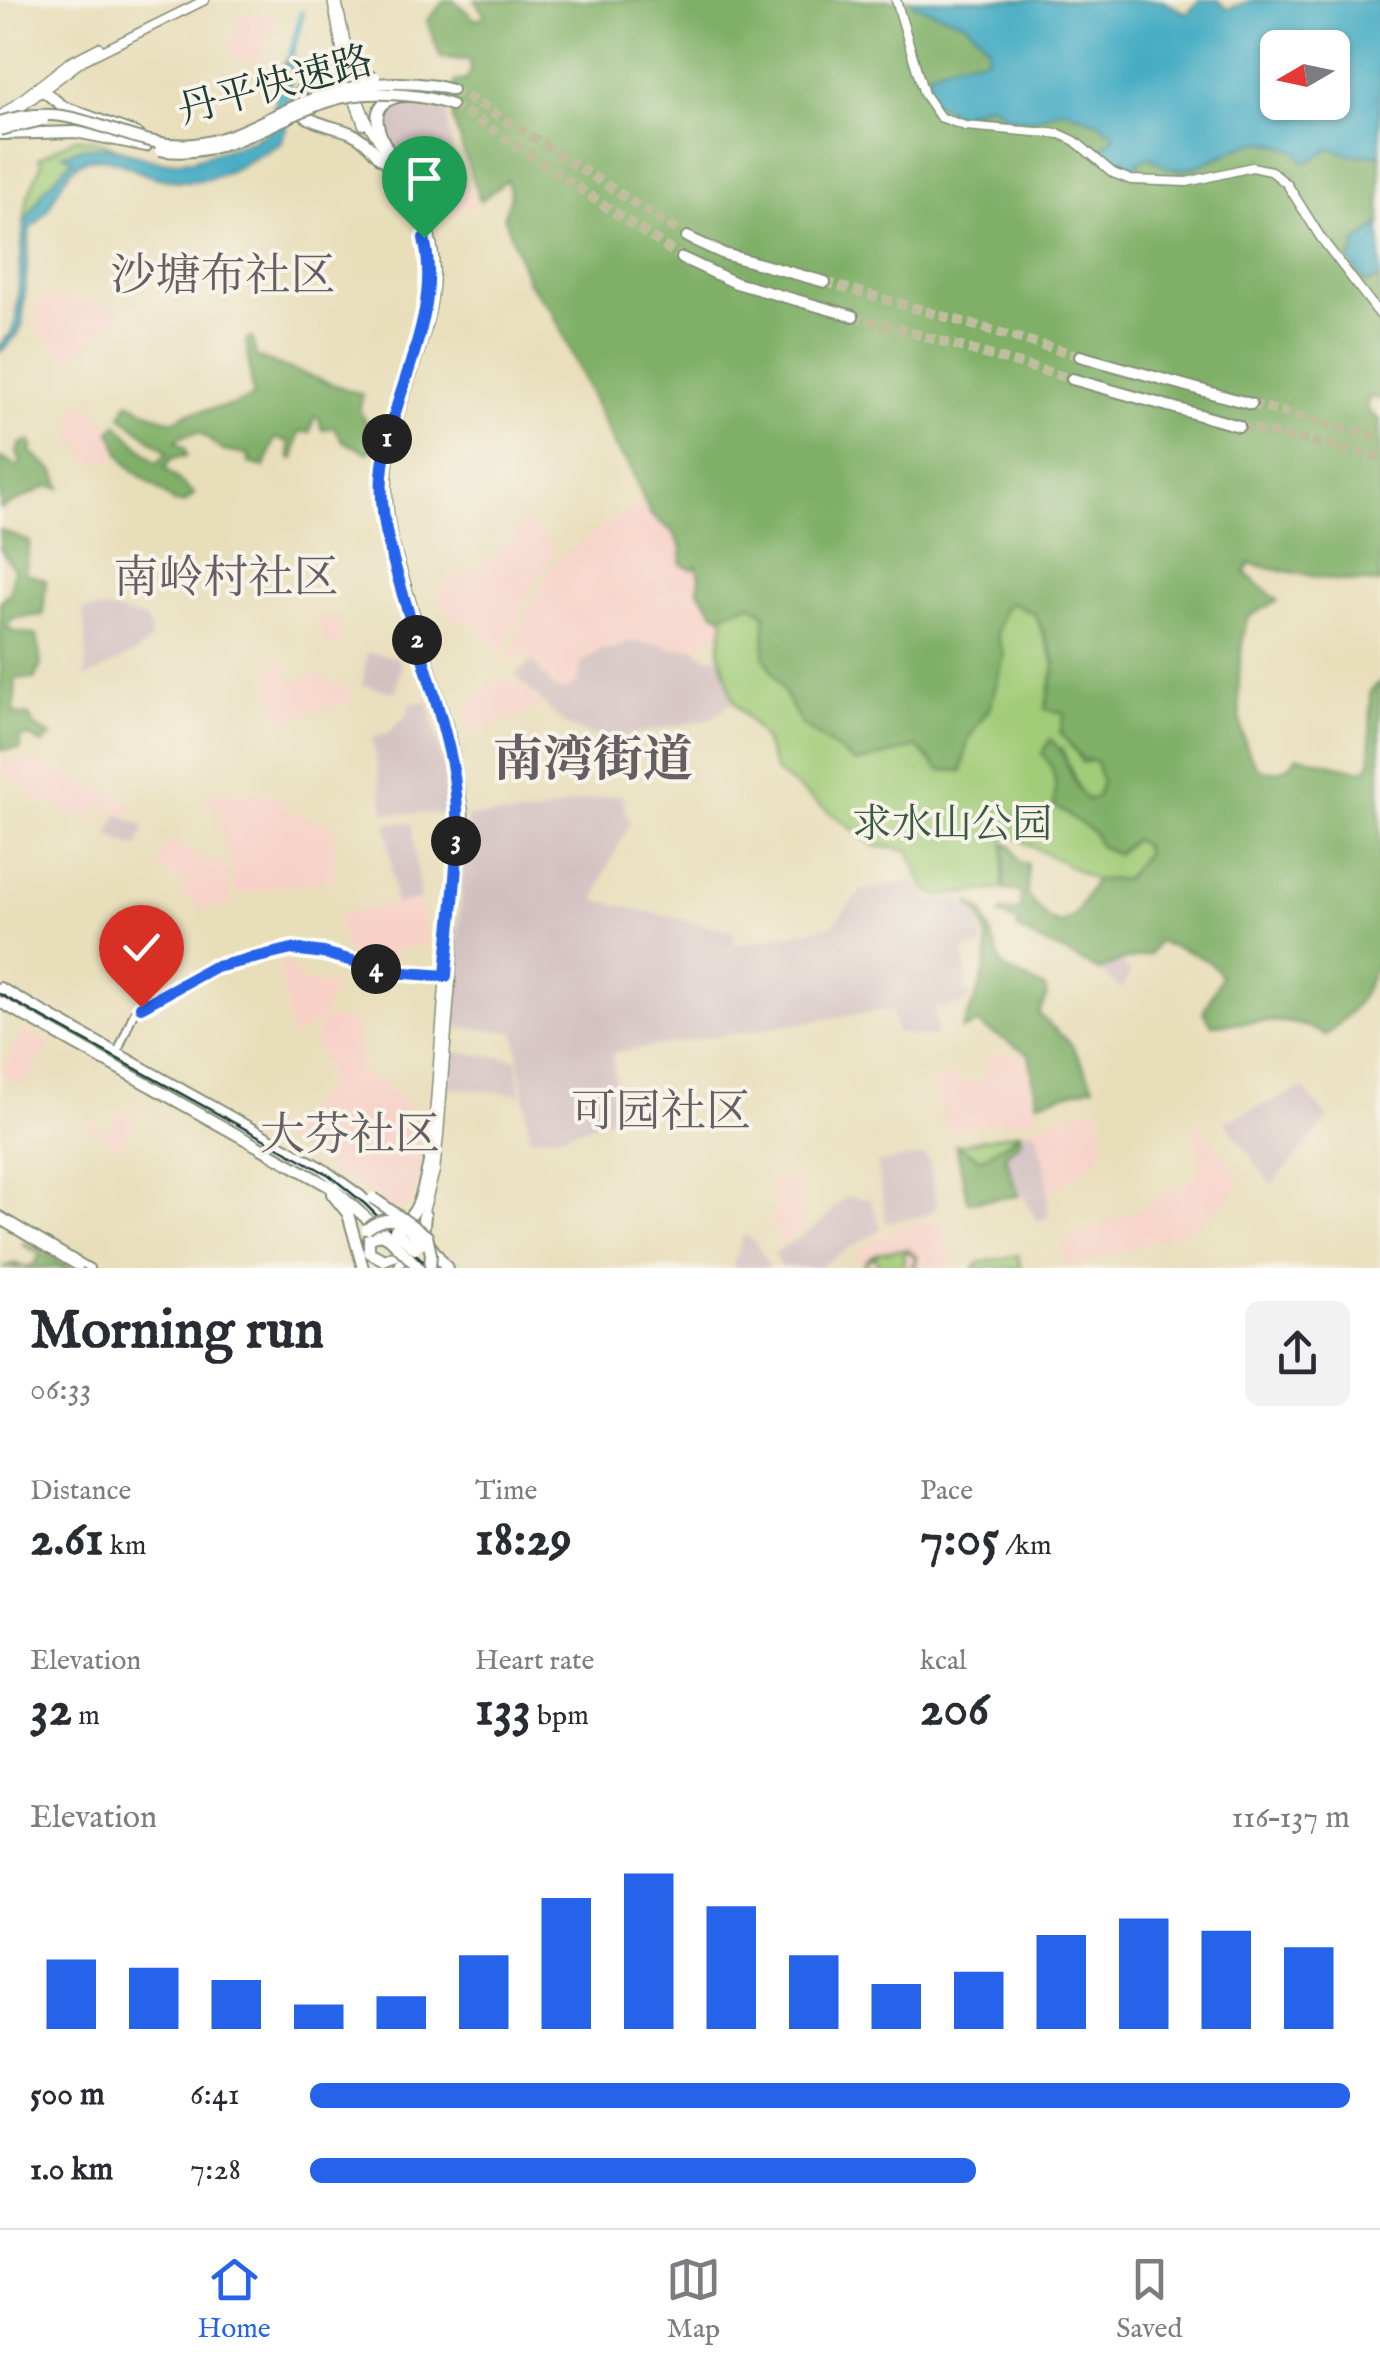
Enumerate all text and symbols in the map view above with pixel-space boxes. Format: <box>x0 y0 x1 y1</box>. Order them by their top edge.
north arrow <box>1260 30 1350 120</box>
map controls <box>1260 30 1350 120</box>
street label: 丹平快速路 <box>173 37 379 138</box>
pin <box>382 136 467 239</box>
icon: arrive <box>397 151 452 206</box>
district label: 沙塘布社区 <box>110 249 336 306</box>
pin: 1 <box>362 414 412 464</box>
text: 1 <box>382 421 392 456</box>
district label: 南岭村社区 <box>113 551 339 608</box>
pin: 2 <box>392 615 442 665</box>
text: 2 <box>410 622 424 657</box>
district label: 南湾街道 <box>493 731 693 794</box>
park label: 求水山公园 <box>852 801 1052 852</box>
pin: 3 <box>431 816 481 866</box>
text: 3 <box>451 823 461 858</box>
pin <box>99 905 184 1008</box>
icon: check <box>114 920 169 975</box>
pin: 4 <box>351 944 401 994</box>
text: 4 <box>369 951 383 986</box>
district label: 可园社区 <box>571 1085 751 1142</box>
district label: 大芬社区 <box>260 1108 440 1165</box>
text: Morning run <box>30 1297 324 1367</box>
button: share <box>1245 1301 1350 1406</box>
text: 06:33 <box>30 1370 92 1411</box>
text: Distance <box>30 1474 131 1509</box>
text: Time <box>475 1474 537 1509</box>
text: Pace <box>920 1474 973 1509</box>
text: 2.61 <box>30 1509 104 1572</box>
text: 18:29 <box>475 1509 572 1572</box>
text: 7:05 <box>920 1509 999 1572</box>
text: km <box>104 1529 146 1564</box>
text: /km <box>999 1529 1052 1564</box>
text: Elevation <box>30 1644 141 1679</box>
text: Heart rate <box>475 1644 594 1679</box>
text: kcal <box>920 1644 967 1679</box>
text: 32 <box>30 1679 72 1742</box>
text: 133 <box>475 1679 531 1742</box>
text: 206 <box>920 1679 989 1742</box>
text: m <box>72 1699 100 1734</box>
text: bpm <box>531 1699 589 1734</box>
text: Elevation <box>30 1798 157 1839</box>
text: 116–137 m <box>1231 1798 1350 1839</box>
text: 500 m <box>30 2075 105 2116</box>
text: 6:41 <box>190 2075 240 2116</box>
text: 1.0 km <box>30 2150 113 2191</box>
text: 7:28 <box>190 2150 241 2191</box>
tab: Home <box>198 2252 271 2347</box>
tab: Map <box>666 2252 721 2347</box>
tab: Saved <box>1116 2252 1182 2347</box>

